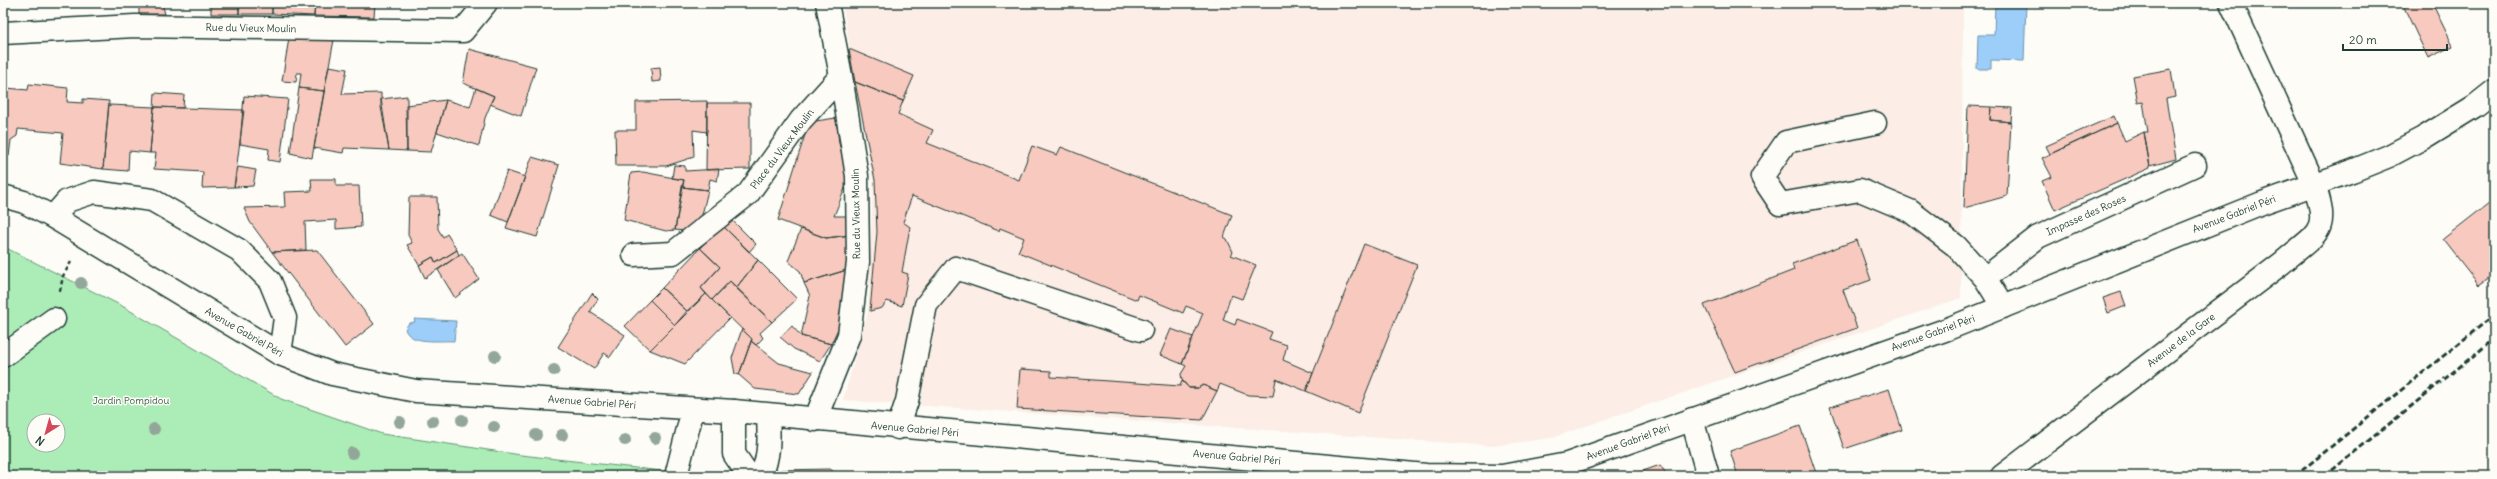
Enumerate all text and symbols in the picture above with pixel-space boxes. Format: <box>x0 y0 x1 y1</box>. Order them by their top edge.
street label: Rue du Vieux Moulin <box>206 21 297 35</box>
scale bar <box>2343 26 2447 52</box>
text: 20 m <box>2349 32 2377 47</box>
street label: Place du Vieux Moulin <box>747 106 817 192</box>
street label: Rue du Vieux Moulin <box>849 168 863 259</box>
street label: Impasse des Roses <box>2044 191 2128 238</box>
street label: Avenue Gabriel Péri <box>2191 192 2277 236</box>
street label: Avenue Gabriel Péri <box>203 304 285 360</box>
street label: Avenue de la Gare <box>2144 310 2218 370</box>
street label: Avenue Gabriel Péri <box>1889 312 1977 354</box>
street label: Avenue Gabriel Péri <box>548 392 636 412</box>
park label: Jardin Pompidou <box>93 394 169 407</box>
north arrow <box>26 413 66 453</box>
street label: Avenue Gabriel Péri <box>871 419 959 439</box>
street label: Avenue Gabriel Péri <box>1584 421 1672 463</box>
text: N <box>33 433 47 449</box>
street label: Avenue Gabriel Péri <box>1193 447 1281 467</box>

